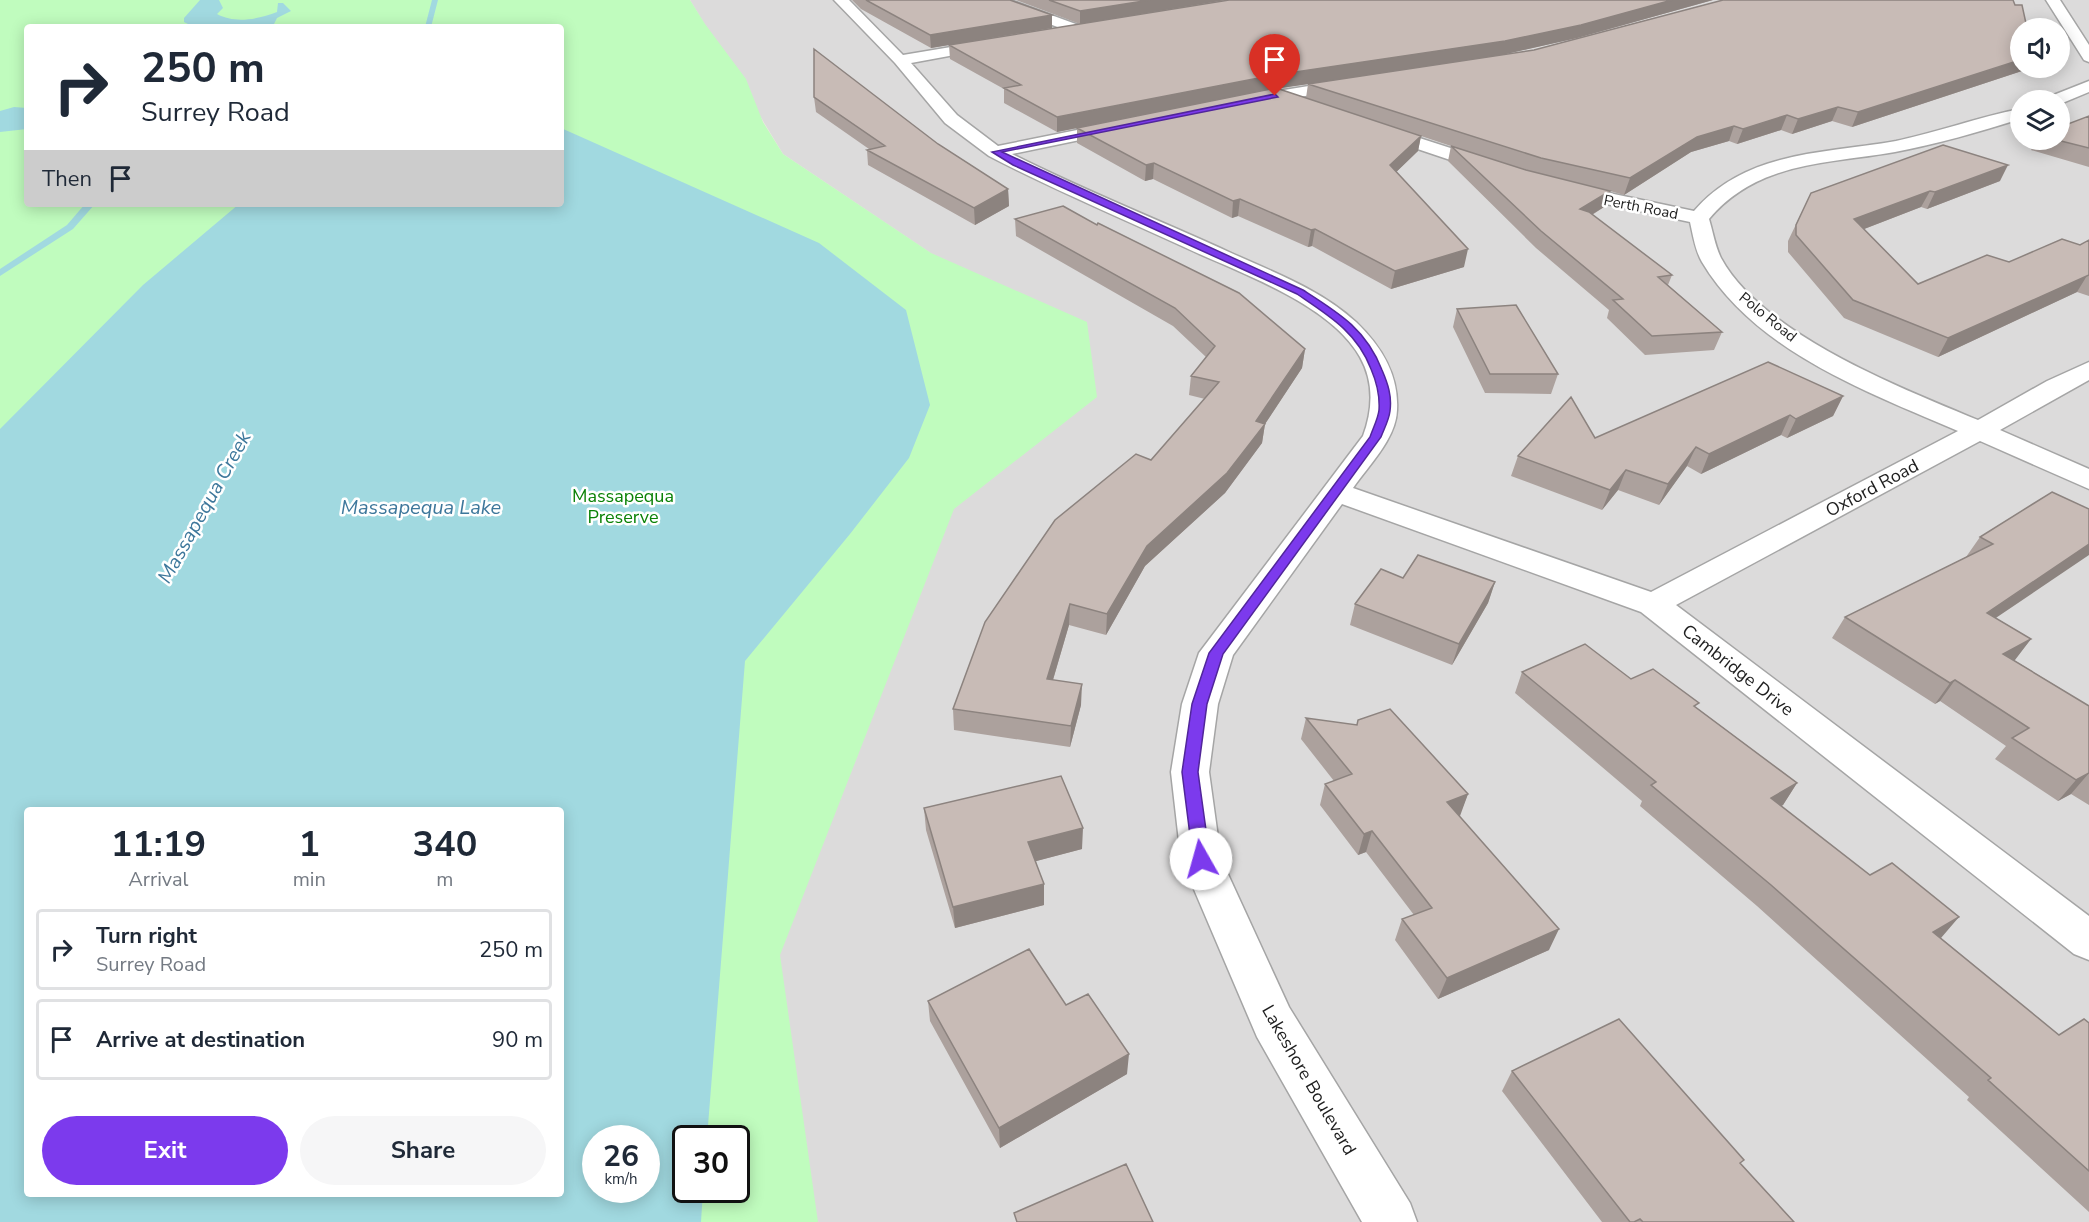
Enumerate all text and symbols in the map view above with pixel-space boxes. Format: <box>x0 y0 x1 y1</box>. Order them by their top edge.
map controls <box>2010 18 2070 150</box>
button: sound <box>2010 18 2070 78</box>
pin <box>1249 34 1300 96</box>
text: 250 m <box>141 40 265 97</box>
icon: arrive <box>1258 43 1291 76</box>
icon: right <box>42 48 120 126</box>
button: layers <box>2010 90 2070 150</box>
text: Surrey Road <box>141 94 290 131</box>
icon: arrive <box>104 162 137 195</box>
text: Then <box>42 164 92 194</box>
street label: Perth Road <box>1602 190 1680 224</box>
street label: Polo Road <box>1735 288 1801 346</box>
water label: Massapequa Creek <box>151 425 258 588</box>
street label: Oxford Road <box>1821 453 1923 523</box>
park label: Massapequa Preserve <box>572 484 674 529</box>
water label: Massapequa Lake <box>341 494 502 521</box>
street label: Cambridge Drive <box>1677 619 1799 721</box>
text: 11:19 <box>111 820 206 869</box>
text: 1 <box>298 820 320 869</box>
text: 340 <box>412 820 477 869</box>
position arrow <box>1169 827 1233 891</box>
text: Arrival <box>128 866 188 893</box>
text: min <box>293 866 326 893</box>
text: m <box>436 866 453 893</box>
text: Turn right <box>96 921 197 951</box>
icon: right <box>45 933 78 966</box>
text: 250 m <box>479 935 543 965</box>
text: Surrey Road <box>96 951 206 978</box>
street label: Lakeshore Boulevard <box>1256 1001 1362 1159</box>
icon: arrive <box>45 1023 78 1056</box>
text: Arrive at destination <box>96 1025 305 1055</box>
text: 90 m <box>492 1025 543 1055</box>
button: Exit <box>42 1116 288 1185</box>
button: Share <box>300 1116 546 1185</box>
speed limit sign: 30 <box>672 1125 750 1203</box>
text: 26 <box>603 1136 639 1177</box>
text: km/h <box>604 1169 638 1189</box>

